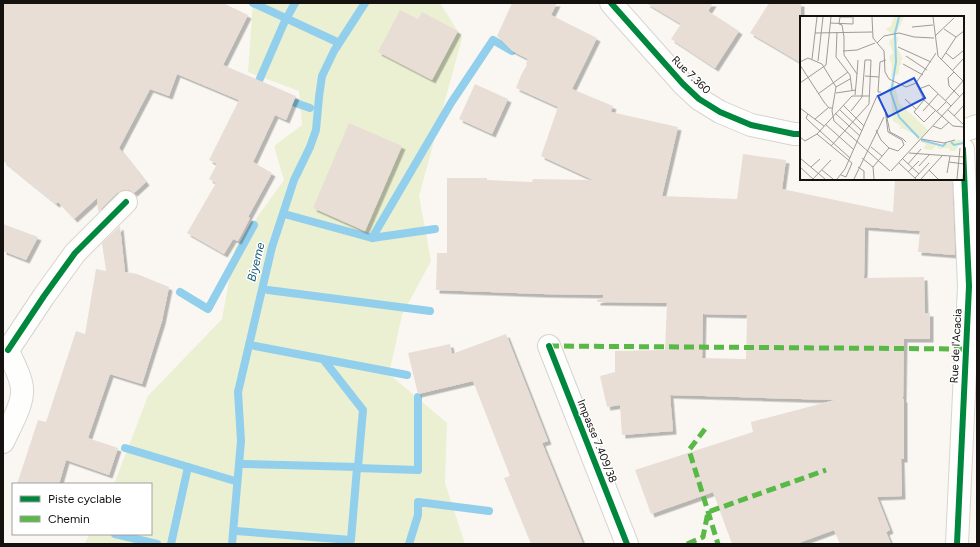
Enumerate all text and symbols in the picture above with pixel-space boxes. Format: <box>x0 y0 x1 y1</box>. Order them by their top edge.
inset map <box>800 16 964 180</box>
street label: Rue 7.360 <box>669 53 713 97</box>
water label: Biyeme <box>244 241 268 283</box>
street label: Rue de l'Acacia <box>948 308 964 384</box>
street label: Impasse 7.409/38 <box>574 397 620 485</box>
legend <box>12 483 152 535</box>
text: Piste cyclable <box>48 492 122 506</box>
text: Chemin <box>48 512 90 526</box>

